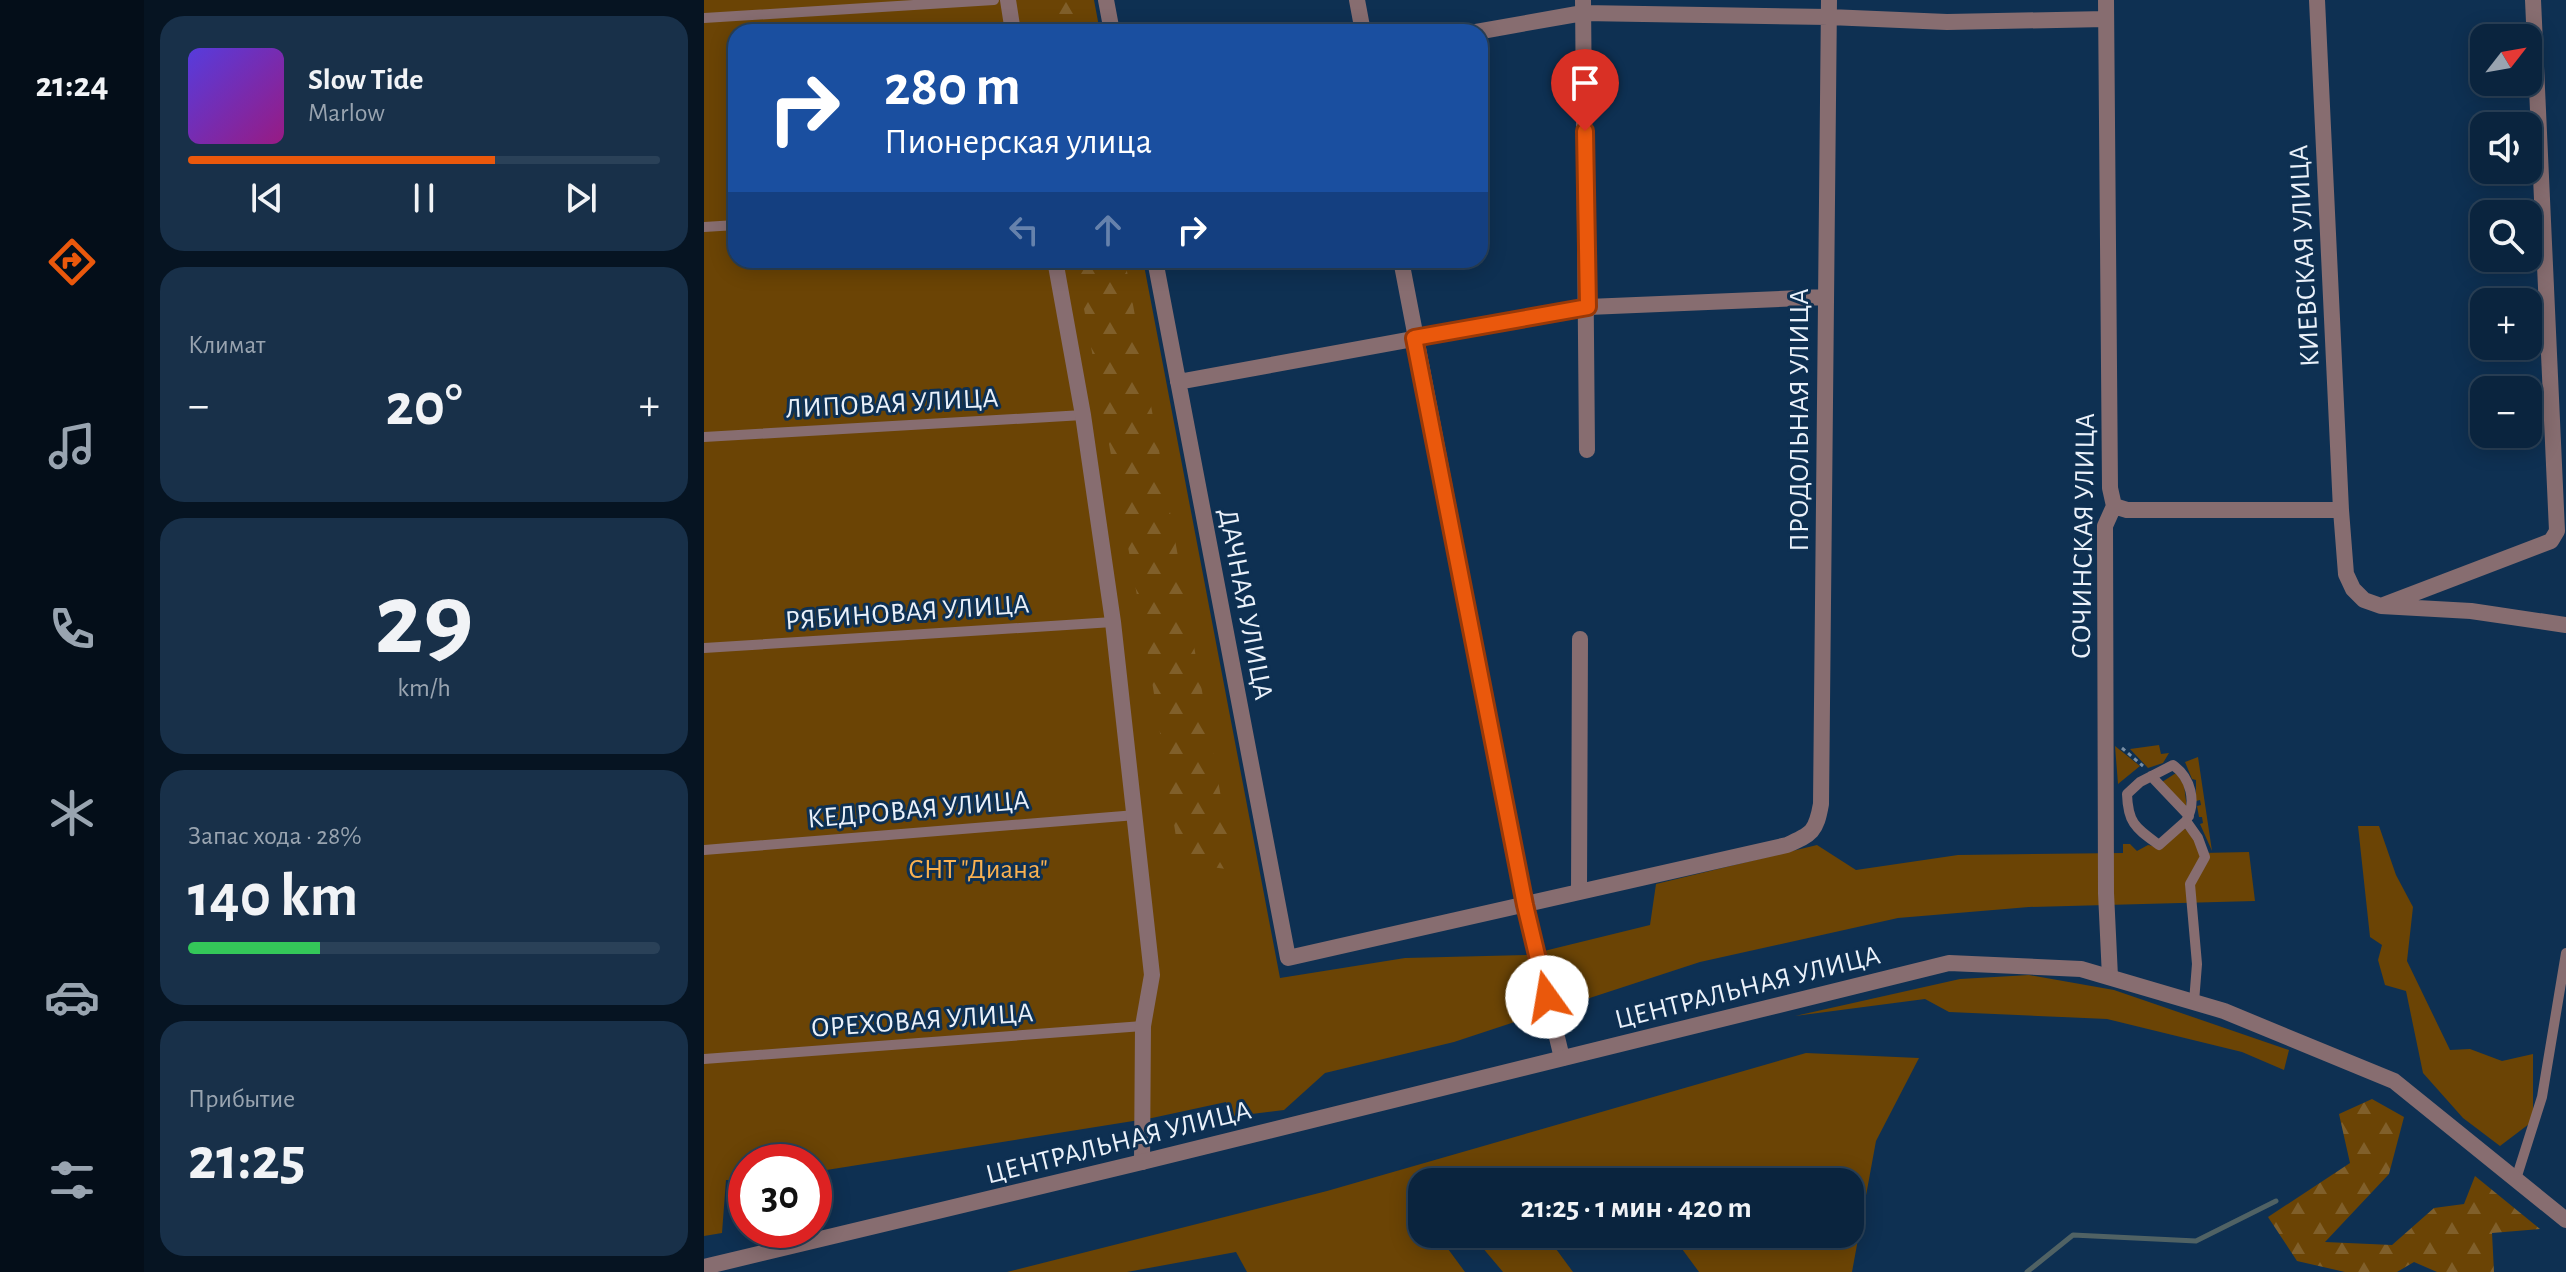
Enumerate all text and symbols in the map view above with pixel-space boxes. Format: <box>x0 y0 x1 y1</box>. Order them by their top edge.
north arrow <box>2470 24 2542 96</box>
map controls <box>2470 24 2542 448</box>
pin <box>1551 49 1619 131</box>
icon: right <box>752 56 856 160</box>
text: 280 m <box>884 59 1021 115</box>
icon: arrive <box>1563 61 1607 105</box>
text: Slow Tide <box>308 65 423 95</box>
text: 21:24 <box>35 67 109 103</box>
text: Marlow <box>308 100 385 126</box>
button: sound <box>2470 112 2542 184</box>
text: Пионерская улица <box>884 124 1152 160</box>
street label: КИЕВСКАЯ УЛИЦА <box>2285 144 2325 368</box>
icon: previous <box>245 176 289 220</box>
icon: pause <box>402 176 446 220</box>
icon: next <box>559 176 603 220</box>
button: search <box>2470 200 2542 272</box>
icon: left <box>1002 208 1046 252</box>
icon: ahead <box>1086 208 1130 252</box>
icon: right <box>1170 208 1214 252</box>
icon: directions <box>44 234 100 290</box>
street label: ПРОДОЛЬНАЯ УЛИЦА <box>1786 288 1814 552</box>
button: + <box>2470 288 2542 360</box>
text: Климат <box>188 332 265 358</box>
text: 20° <box>385 376 463 436</box>
button: − <box>2470 376 2542 448</box>
text: − <box>188 384 209 428</box>
text: + <box>639 384 660 428</box>
street label: ЛИПОВАЯ УЛИЦА <box>785 384 999 424</box>
street label: СОЧИНСКАЯ УЛИЦА <box>2068 413 2100 659</box>
icon: music <box>44 418 100 474</box>
street label: ДАЧНАЯ УЛИЦА <box>1213 506 1277 702</box>
text: 29 <box>374 569 474 673</box>
street label: РЯБИНОВАЯ УЛИЦА <box>784 590 1030 636</box>
icon: phone <box>44 601 100 657</box>
text: km/h <box>397 675 451 701</box>
icon: climate <box>44 785 100 841</box>
street label: КЕДРОВАЯ УЛИЦА <box>806 786 1030 834</box>
text: Запас хода · 28% <box>188 823 362 849</box>
park label: СНТ "Диана" <box>908 856 1048 884</box>
text: 140 km <box>188 867 358 927</box>
street label: ЦЕНТРАЛЬНАЯ УЛИЦА <box>1612 941 1883 1034</box>
position arrow <box>1505 955 1589 1039</box>
icon: car <box>44 969 100 1025</box>
street label: ОРЕХОВАЯ УЛИЦА <box>810 999 1034 1043</box>
text: Прибытие <box>188 1086 295 1112</box>
street label: ЦЕНТРАЛЬНАЯ УЛИЦА <box>983 1096 1254 1189</box>
text: 21:25 <box>188 1130 306 1190</box>
speed limit sign: 30 <box>728 1144 832 1248</box>
icon: filters <box>44 1152 100 1208</box>
text: 21:25 · 1 мин · 420 m <box>1520 1193 1752 1223</box>

